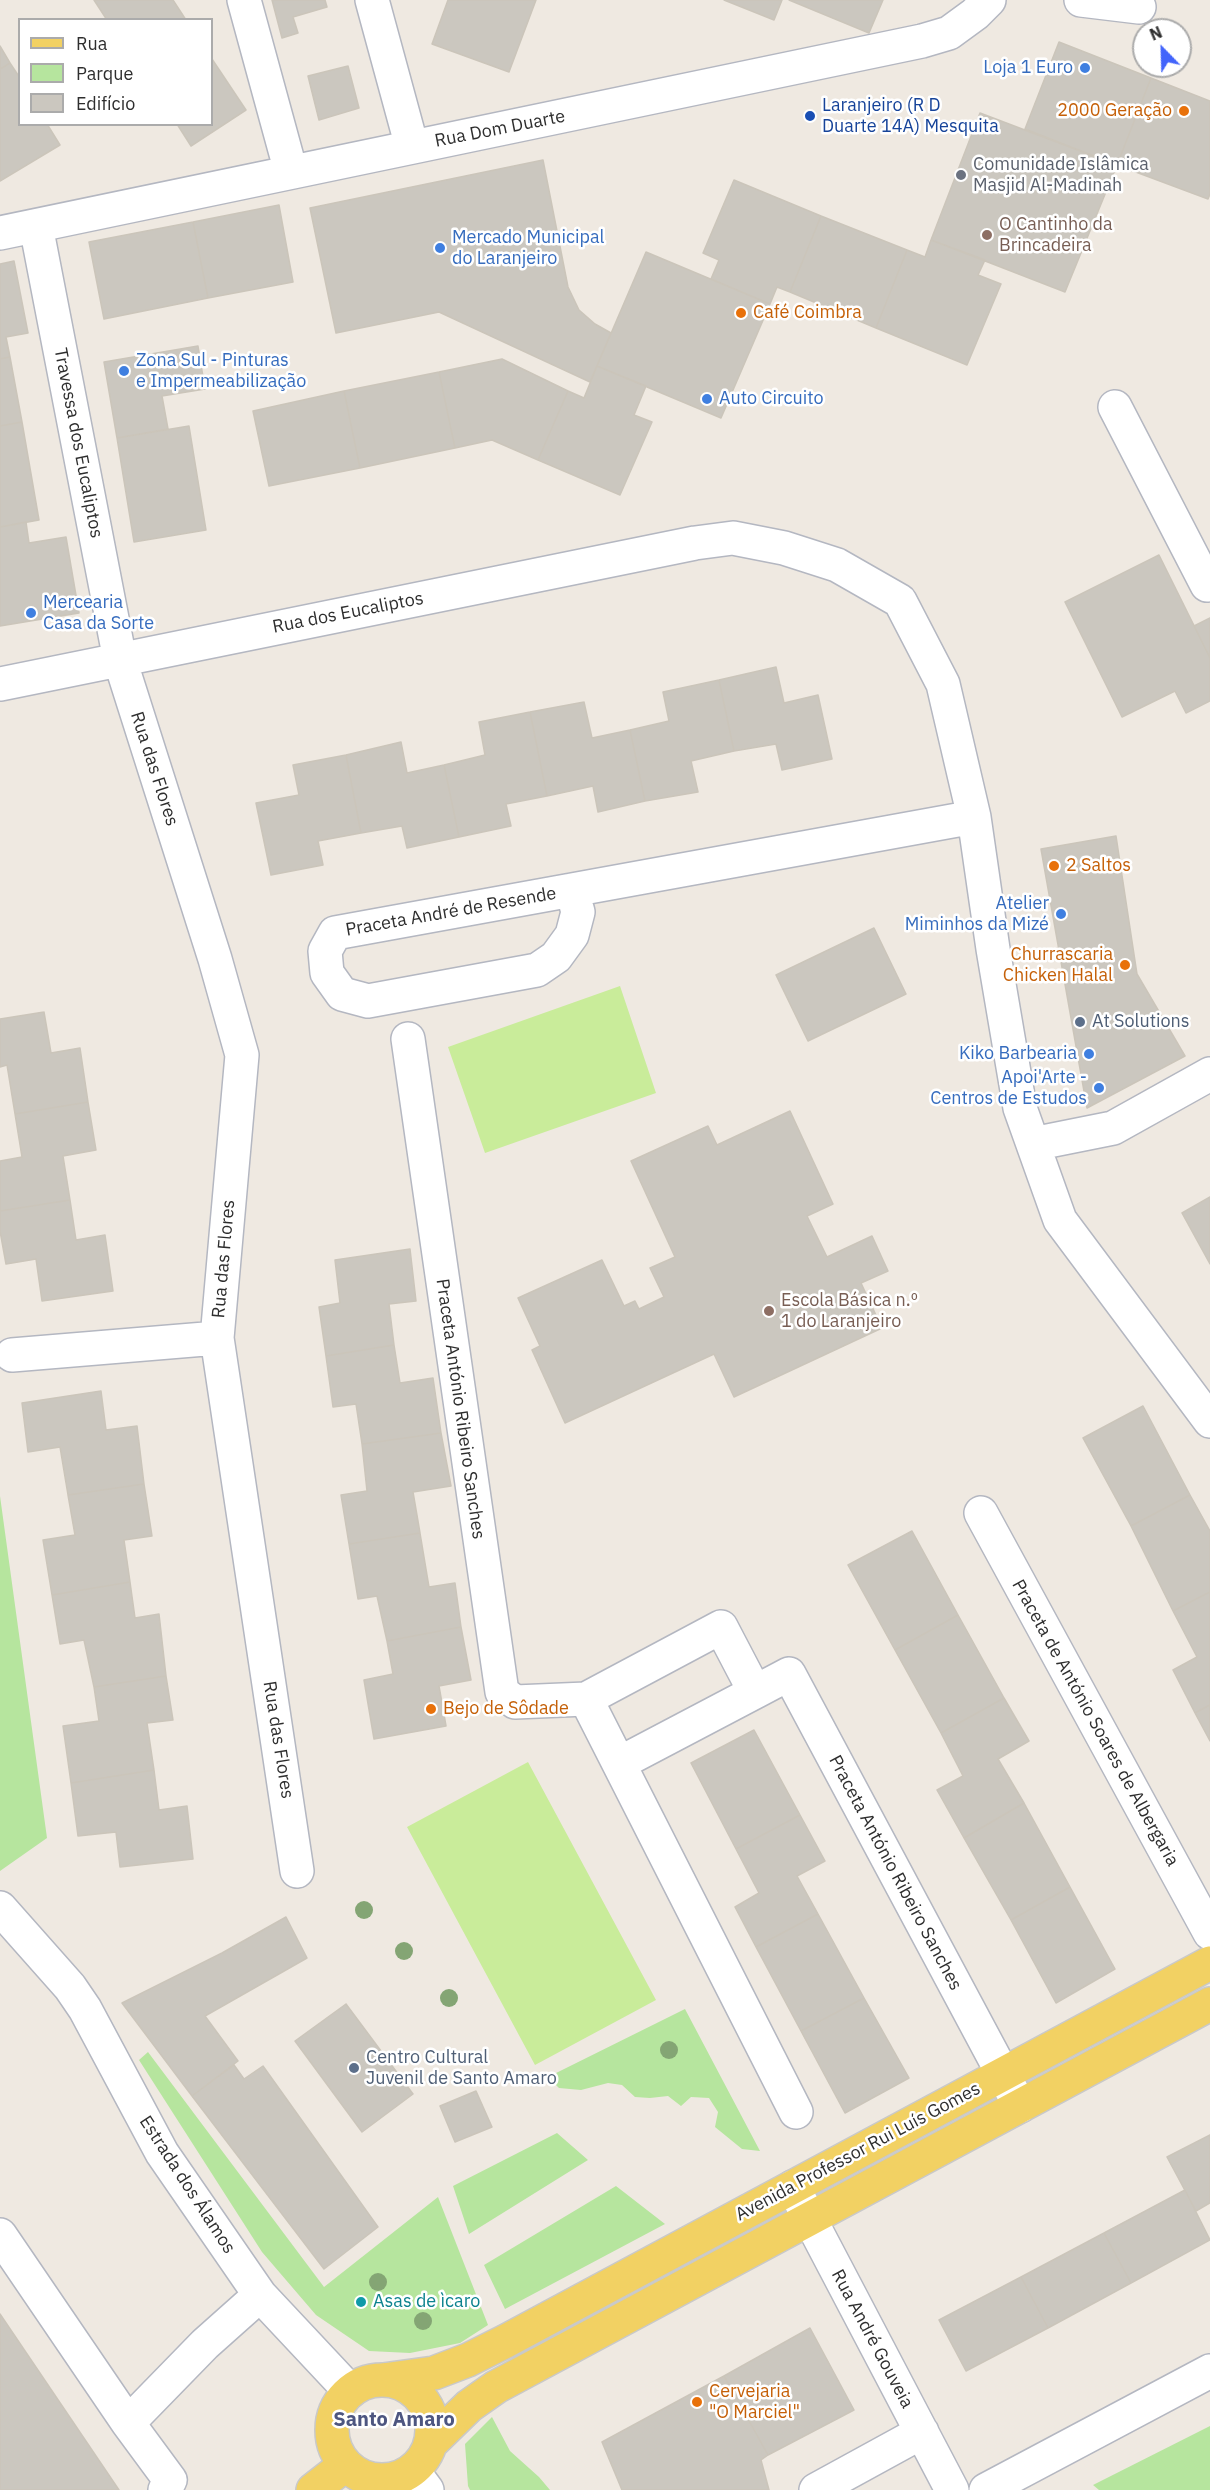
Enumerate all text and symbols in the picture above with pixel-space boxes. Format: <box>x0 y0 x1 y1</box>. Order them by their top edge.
legend <box>18 18 213 126</box>
north arrow <box>1132 18 1192 78</box>
text: N <box>1147 22 1165 45</box>
text: Rua <box>76 32 107 55</box>
place label: Loja 1 Euro <box>983 57 1073 79</box>
marker: Loja 1 Euro <box>1078 61 1092 75</box>
text: Parque <box>76 62 133 85</box>
text: Edifício <box>76 92 135 115</box>
place label: Laranjeiro (R D Duarte 14A) Mesquita <box>822 95 999 138</box>
place label: 2000 Geração <box>1057 100 1172 122</box>
marker: 2000 Geração <box>1177 104 1191 118</box>
street label: Rua Dom Duarte <box>433 106 567 152</box>
marker: Laranjeiro (R D Duarte 14A) Mesquita <box>803 109 817 123</box>
place label: Comunidade Islâmica Masjid Al-Madinah <box>973 154 1149 196</box>
marker: Comunidade Islâmica Masjid Al-Madinah <box>954 168 968 182</box>
place label: O Cantinho da Brincadeira <box>999 214 1113 256</box>
place label: Mercado Municipal do Laranjeiro <box>452 227 605 270</box>
marker: O Cantinho da Brincadeira <box>980 228 994 242</box>
marker: Mercado Municipal do Laranjeiro <box>433 241 447 255</box>
place label: Café Coimbra <box>753 302 862 324</box>
marker: Café Coimbra <box>734 306 748 320</box>
street label: Travessa dos Eucaliptos <box>49 346 107 540</box>
place label: Zona Sul - Pinturas e Impermeabilização <box>136 350 306 392</box>
marker: Zona Sul - Pinturas e Impermeabilização <box>117 364 131 378</box>
place label: Auto Circuito <box>719 388 824 410</box>
marker: Auto Circuito <box>700 392 714 406</box>
street label: Rua dos Eucaliptos <box>271 588 425 638</box>
place label: Mercearia Casa da Sorte <box>43 592 154 634</box>
marker: Mercearia Casa da Sorte <box>24 606 38 620</box>
street label: Rua das Flores <box>125 709 183 829</box>
place label: 2 Saltos <box>1066 855 1131 877</box>
marker: 2 Saltos <box>1047 859 1061 873</box>
street label: Praceta André de Resende <box>344 883 558 941</box>
place label: Atelier Miminhos da Mizé <box>905 893 1049 936</box>
marker: Atelier Miminhos da Mizé <box>1054 907 1068 921</box>
place label: Churrascaria Chicken Halal <box>1003 944 1113 986</box>
marker: Churrascaria Chicken Halal <box>1118 958 1132 972</box>
place label: At Solutions <box>1092 1011 1190 1033</box>
marker: At Solutions <box>1073 1015 1087 1029</box>
place label: Kiko Barbearia <box>959 1043 1077 1065</box>
marker: Kiko Barbearia <box>1082 1047 1096 1061</box>
place label: Apoi'Arte - Centros de Estudos <box>930 1067 1087 1110</box>
marker: Apoi'Arte - Centros de Estudos <box>1092 1081 1106 1095</box>
street label: Rua das Flores <box>208 1199 240 1319</box>
street label: Praceta António Ribeiro Sanches <box>431 1277 489 1541</box>
place label: Escola Básica n.º 1 do Laranjeiro <box>781 1290 918 1332</box>
marker: Escola Básica n.º 1 do Laranjeiro <box>762 1304 776 1318</box>
street label: Praceta de António Soares de Albergaria <box>1007 1576 1183 1870</box>
street label: Rua das Flores <box>258 1680 298 1800</box>
place label: Bejo de Sôdade <box>443 1698 569 1720</box>
marker: Bejo de Sôdade <box>424 1702 438 1716</box>
street label: Praceta António Ribeiro Sanches <box>824 1752 966 1994</box>
place label: Centro Cultural Juvenil de Santo Amaro <box>366 2047 557 2090</box>
marker: Centro Cultural Juvenil de Santo Amaro <box>347 2061 361 2075</box>
street label: Avenida Professor Rui Luís Gomes <box>732 2078 984 2226</box>
street label: Estrada dos Álamos <box>134 2112 240 2258</box>
street label: Rua André Gouveia <box>826 2266 918 2412</box>
place label: Asas de ìcaro <box>373 2291 480 2313</box>
marker: Asas de ìcaro <box>354 2295 368 2309</box>
place label: Cervejaria "O Marciel" <box>709 2381 800 2424</box>
marker: Cervejaria "O Marciel" <box>690 2395 704 2409</box>
district label: Santo Amaro <box>333 2408 455 2432</box>

